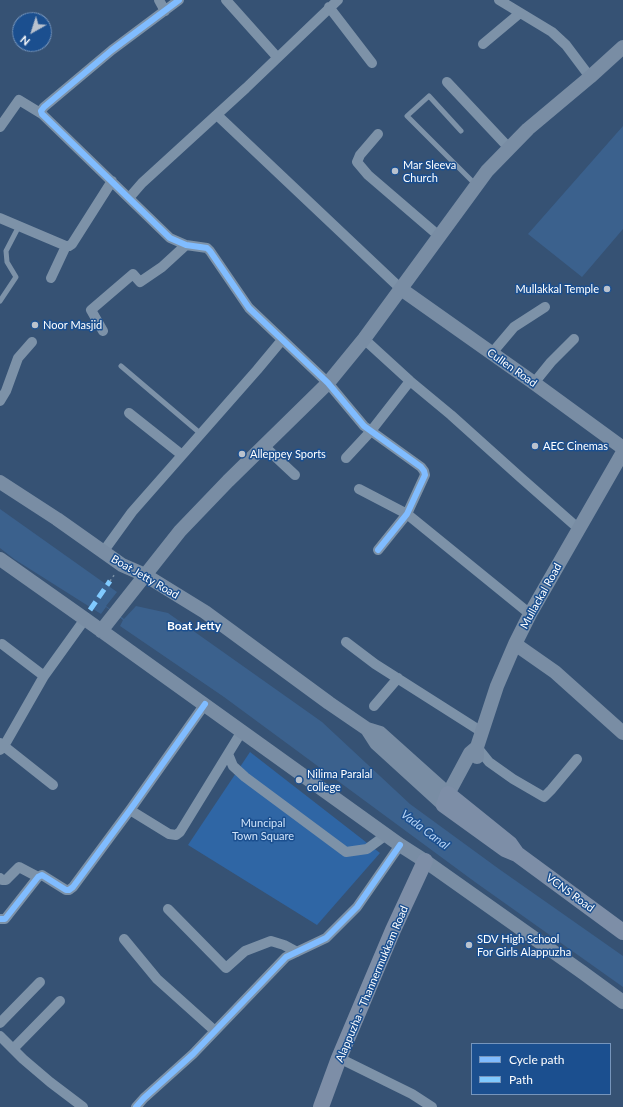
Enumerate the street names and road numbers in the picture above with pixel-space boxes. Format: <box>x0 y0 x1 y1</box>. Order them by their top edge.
street label: Cullen Road <box>485 346 539 390</box>
street label: Boat Jetty Road <box>109 552 181 602</box>
street label: Mullackal Road <box>518 561 564 631</box>
street label: VCNS Road <box>543 871 597 915</box>
street label: Alappuzha - Thannermukkam Road <box>333 904 411 1064</box>

